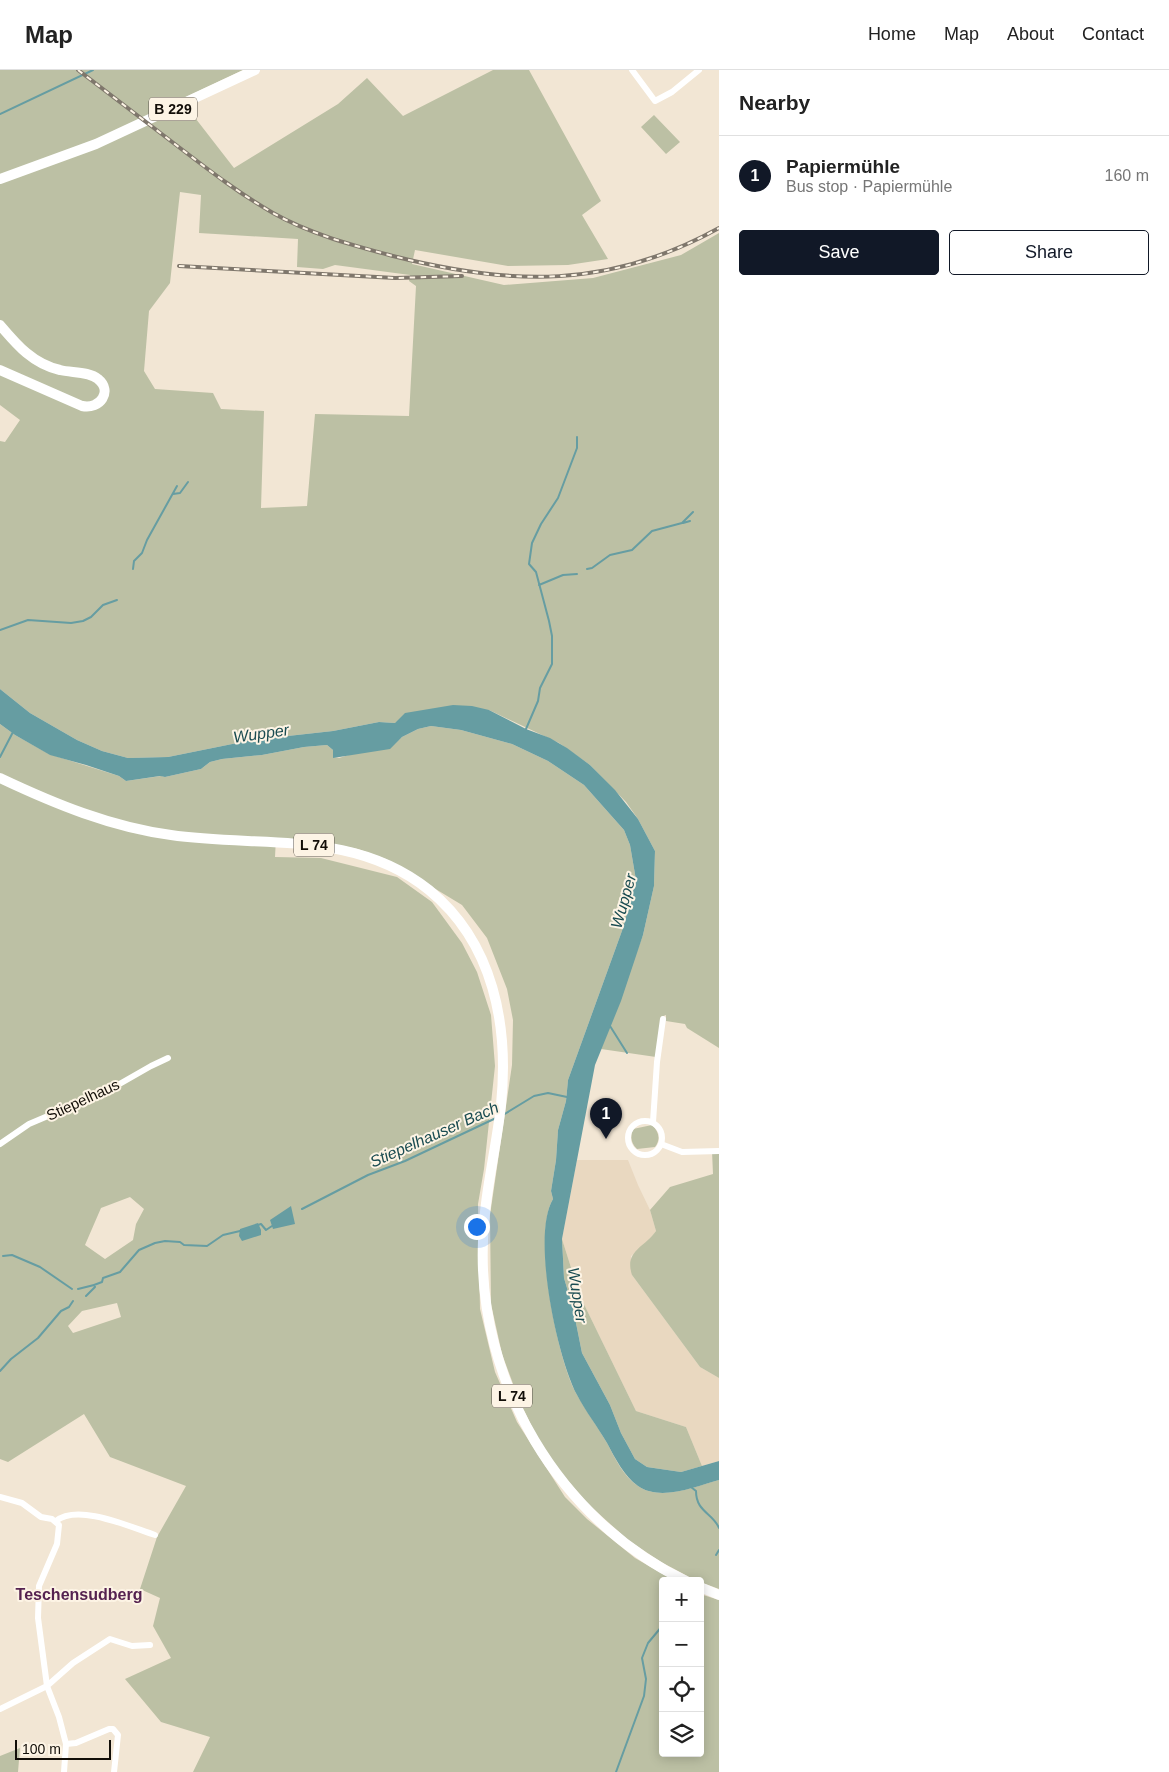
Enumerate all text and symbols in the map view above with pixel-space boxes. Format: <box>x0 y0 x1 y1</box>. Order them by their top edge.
text: Map <box>25 21 73 48</box>
text: Home <box>868 24 916 44</box>
text: Map <box>944 24 979 44</box>
text: About <box>1007 24 1054 44</box>
text: Contact <box>1082 24 1144 44</box>
text: Nearby <box>739 91 810 114</box>
road number: B 229 <box>149 98 197 120</box>
text: Papiermühle <box>786 156 900 177</box>
text: 1 <box>751 167 759 184</box>
text: 160 m <box>1105 167 1149 184</box>
text: Bus stop · Papiermühle <box>786 178 952 195</box>
button: Save <box>739 230 939 275</box>
button: Share <box>949 230 1149 275</box>
water label: Wupper <box>232 721 291 746</box>
road number: L 74 <box>294 834 334 856</box>
water label: Wupper <box>608 871 640 930</box>
street label: Stiepelhaus <box>44 1075 122 1124</box>
water label: Stiepelhauser Bach <box>367 1098 501 1170</box>
pin: 1 <box>590 1098 622 1139</box>
your location <box>464 1214 490 1240</box>
water label: Wupper <box>565 1266 590 1325</box>
road number: L 74 <box>492 1384 532 1408</box>
map controls <box>659 1577 704 1757</box>
button: + <box>659 1577 704 1622</box>
district label: Teschensudberg <box>16 1586 142 1603</box>
button: − <box>659 1622 704 1667</box>
button: locate <box>659 1667 704 1712</box>
button: layers <box>659 1712 704 1757</box>
scale bar <box>15 1737 111 1760</box>
text: 100 m <box>22 1741 61 1757</box>

